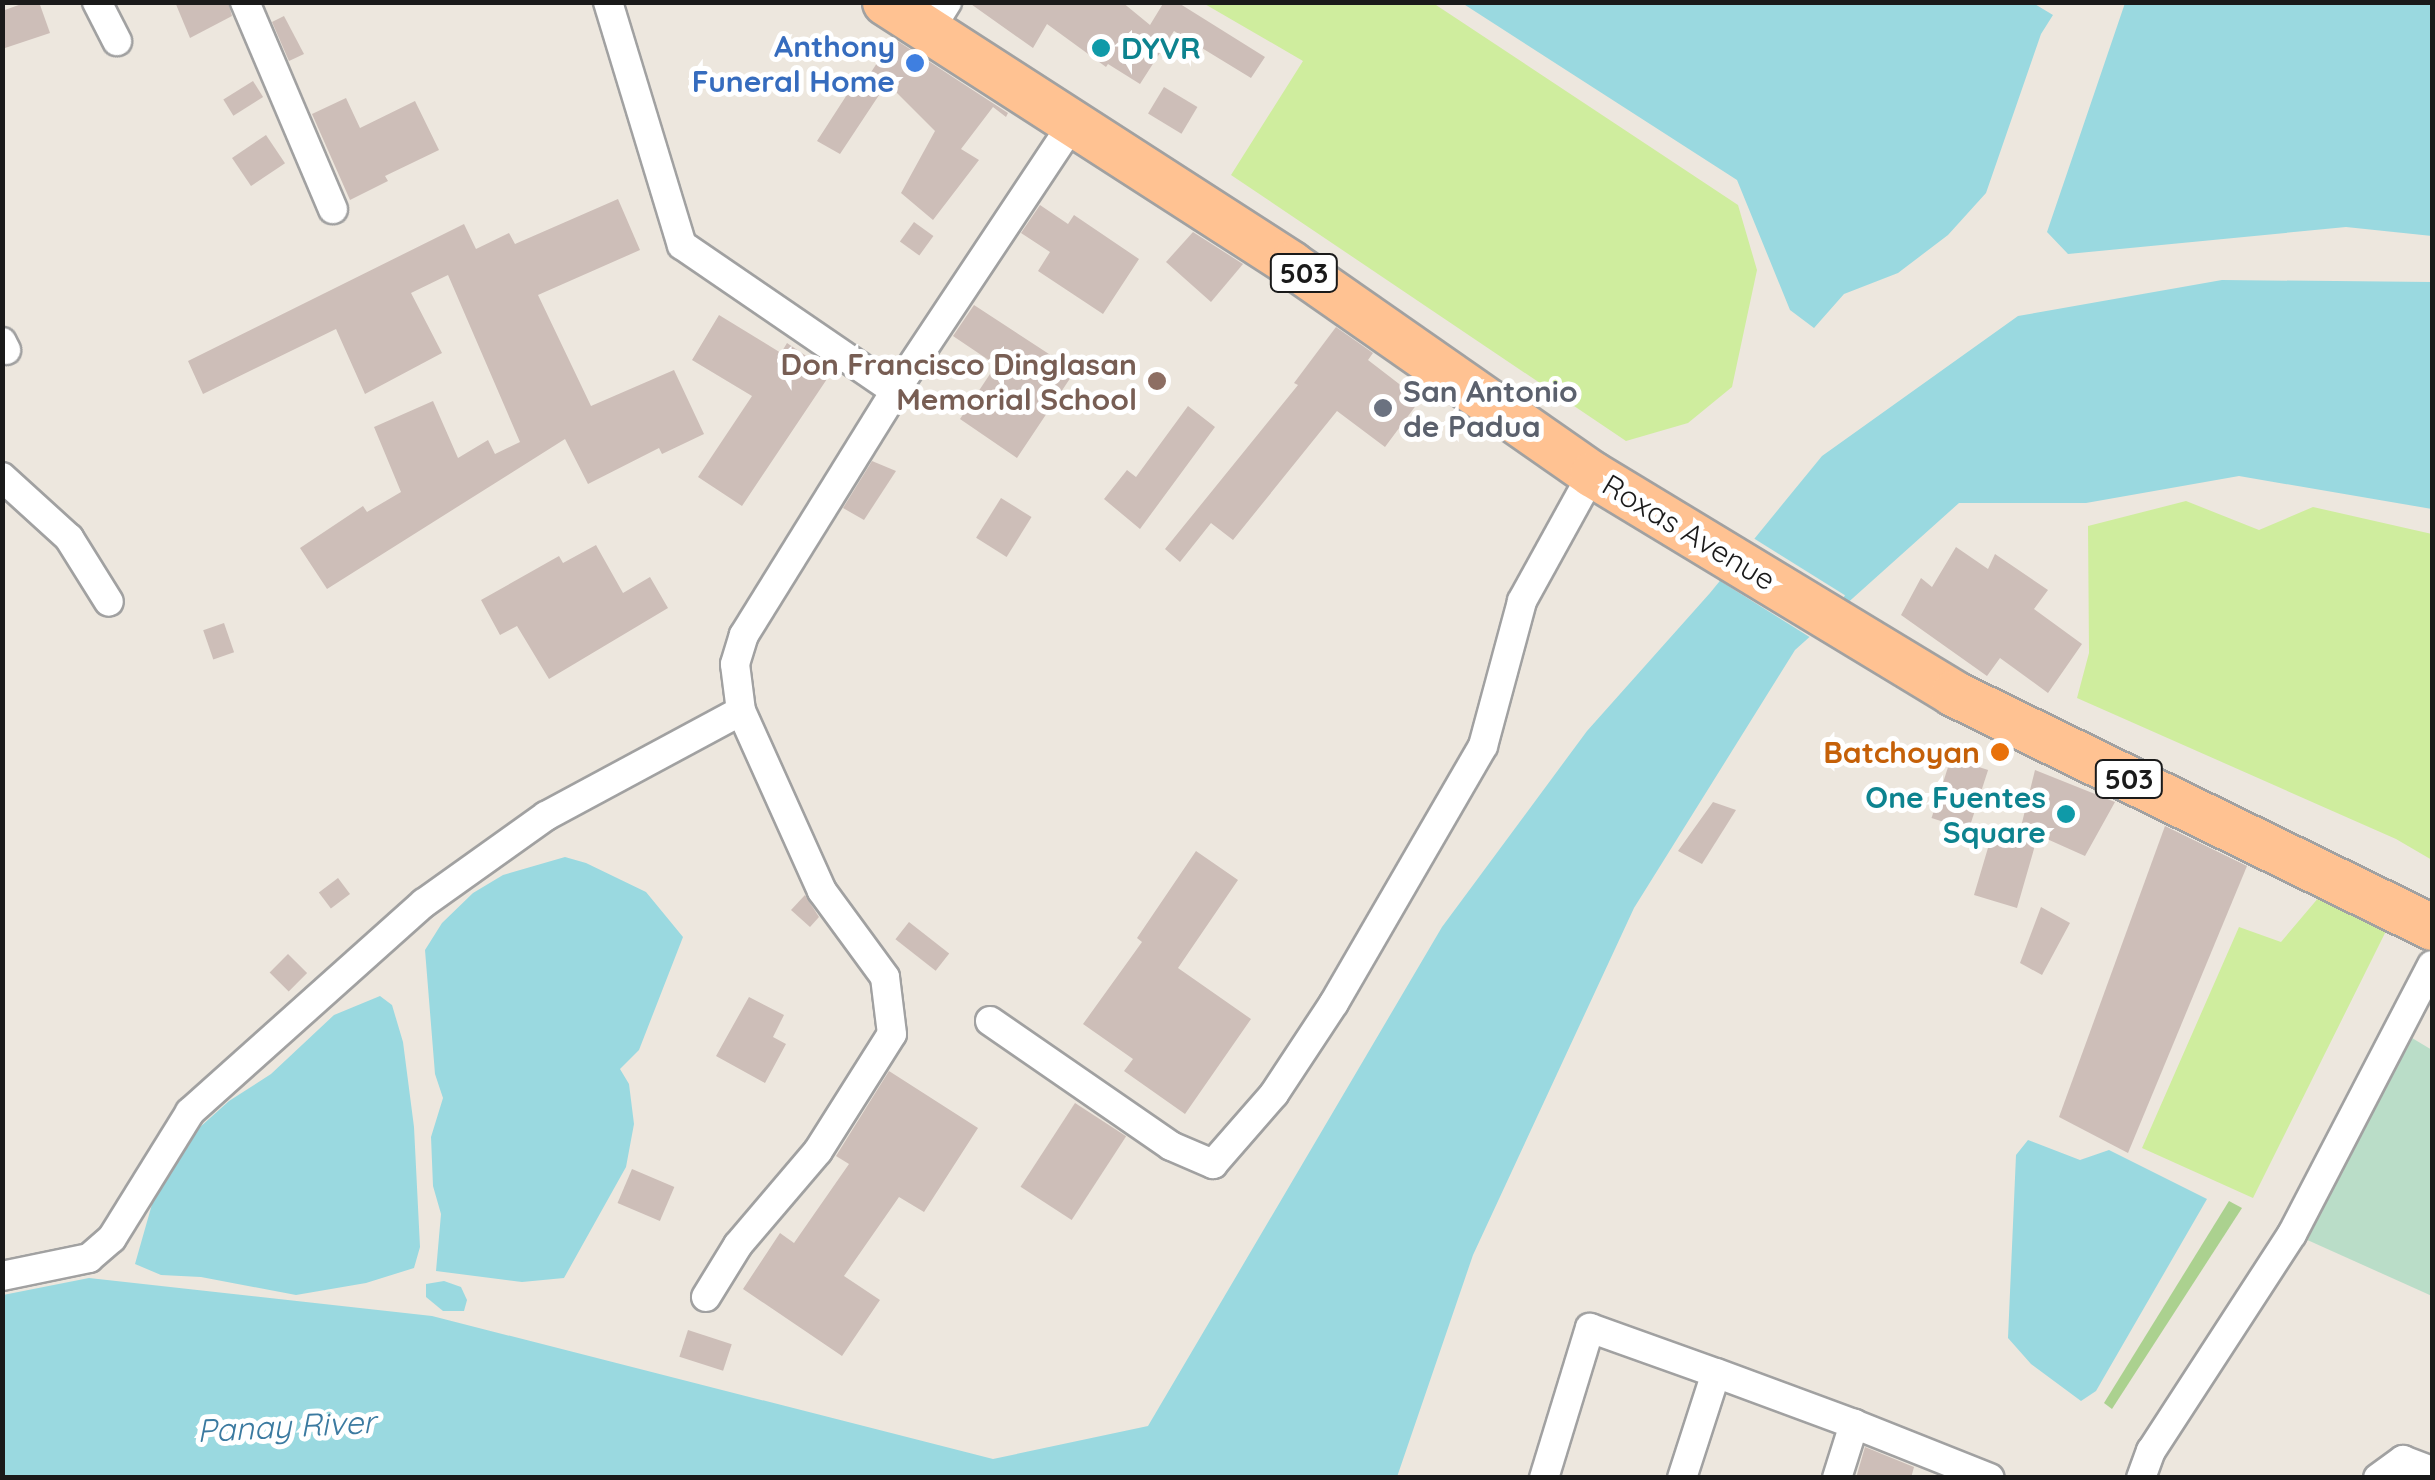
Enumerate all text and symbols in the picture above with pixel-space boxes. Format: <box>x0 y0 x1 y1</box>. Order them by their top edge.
place label: Anthony Funeral Home <box>692 28 895 98</box>
place label: DYVR <box>1121 30 1200 66</box>
marker: DYVR <box>1090 37 1112 59</box>
marker: Anthony Funeral Home <box>904 52 926 74</box>
road number: 503 <box>1269 250 1339 296</box>
place label: Don Francisco Dinglasan Memorial School <box>781 346 1137 416</box>
marker: Don Francisco Dinglasan Memorial School <box>1146 370 1168 392</box>
place label: San Antonio de Padua <box>1403 373 1578 444</box>
marker: San Antonio de Padua <box>1372 397 1394 419</box>
street label: Roxas Avenue <box>1596 466 1782 598</box>
place label: Batchoyan <box>1823 734 1980 770</box>
marker: Batchoyan <box>1989 741 2011 763</box>
road number: 503 <box>2094 756 2164 802</box>
place label: One Fuentes Square <box>1865 779 2046 850</box>
marker: One Fuentes Square <box>2055 803 2077 825</box>
water label: Panay River <box>196 1402 376 1450</box>

